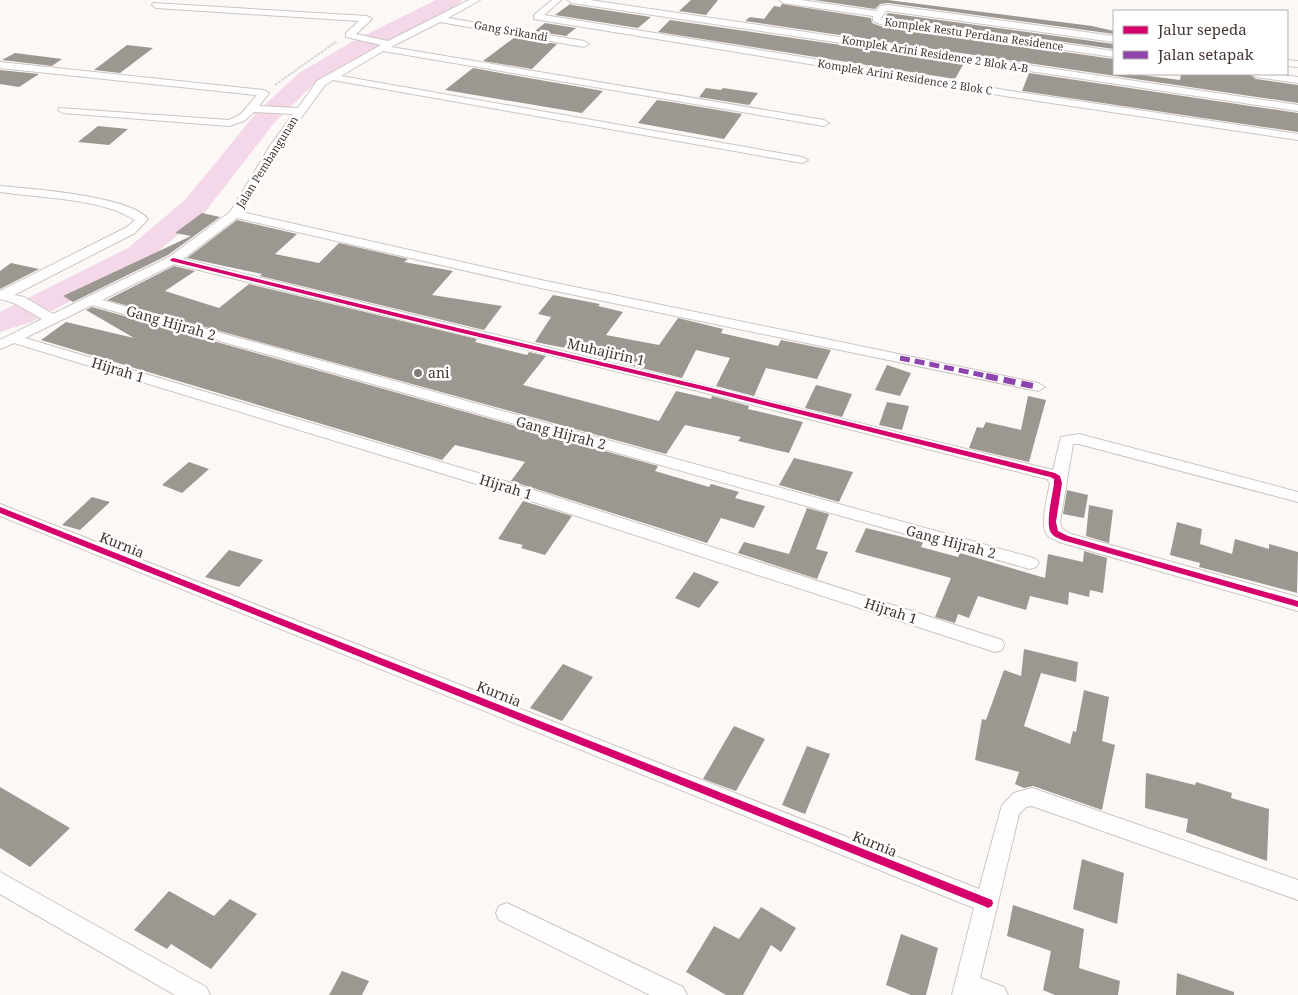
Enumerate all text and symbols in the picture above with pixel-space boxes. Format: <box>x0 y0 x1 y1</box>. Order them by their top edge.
legend <box>1113 10 1288 75</box>
street label: Komplek Restu Perdana Residence <box>884 13 1065 54</box>
street label: Gang Srikandi <box>473 17 550 44</box>
text: Jalur sepeda <box>1157 19 1247 39</box>
street label: Komplek Arini Residence 2 Blok A-B <box>841 31 1029 76</box>
text: Jalan setapak <box>1157 44 1254 64</box>
street label: Komplek Arini Residence 2 Blok C <box>817 55 994 98</box>
street label: Jalan Pembangunan <box>232 113 301 211</box>
street label: Gang Hijrah 2 <box>124 301 218 344</box>
street label: Muhajirin 1 <box>565 333 647 370</box>
street label: Hijrah 1 <box>89 352 147 387</box>
place label: ani <box>428 363 450 382</box>
marker: ani <box>412 367 424 379</box>
street label: Gang Hijrah 2 <box>514 411 608 454</box>
street label: Hijrah 1 <box>477 469 535 504</box>
street label: Gang Hijrah 2 <box>904 520 998 563</box>
street label: Kurnia <box>97 527 147 562</box>
street label: Hijrah 1 <box>862 593 920 628</box>
street label: Kurnia <box>474 676 524 711</box>
street label: Kurnia <box>850 826 900 861</box>

